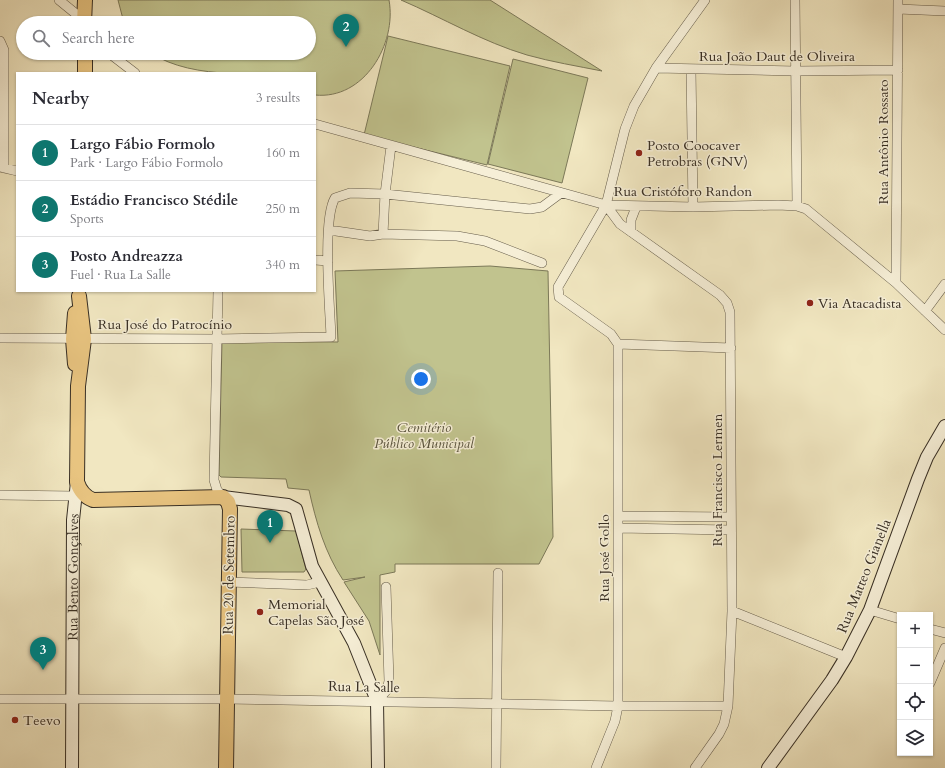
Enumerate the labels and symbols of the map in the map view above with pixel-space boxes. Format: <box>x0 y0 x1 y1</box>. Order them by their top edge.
pin: 2 <box>333 14 359 47</box>
street label: Rua João Daut de Oliveira <box>699 47 855 66</box>
street label: Rua Antônio Rossato <box>874 79 893 205</box>
place label: Posto Coocaver Petrobras (GNV) <box>647 136 748 171</box>
marker: Posto Coocaver Petrobras (GNV) <box>634 148 644 158</box>
street label: Rua Cristóforo Randon <box>614 182 752 201</box>
place label: Via Atacadista <box>818 294 901 313</box>
marker: Via Atacadista <box>805 298 815 308</box>
street label: Rua José do Patrocínio <box>98 315 233 334</box>
your location <box>411 369 431 389</box>
street label: Rua Francisco Lermen <box>708 413 727 547</box>
park label: Cemitério Público Municipal <box>374 418 475 453</box>
pin: 1 <box>257 510 283 543</box>
street label: Rua Bento Gonçalves <box>63 512 83 641</box>
street label: Rua José Gollo <box>595 514 614 602</box>
street label: Rua 20 de Setembro <box>218 515 240 635</box>
street label: Rua Matteo Gianella <box>832 516 896 636</box>
place label: Memorial Capelas São José <box>268 595 364 630</box>
marker: Memorial Capelas São José <box>255 607 265 617</box>
pin: 3 <box>30 637 56 670</box>
street label: Rua La Salle <box>328 677 400 697</box>
place label: Teevo <box>23 711 61 730</box>
marker: Teevo <box>10 715 20 725</box>

